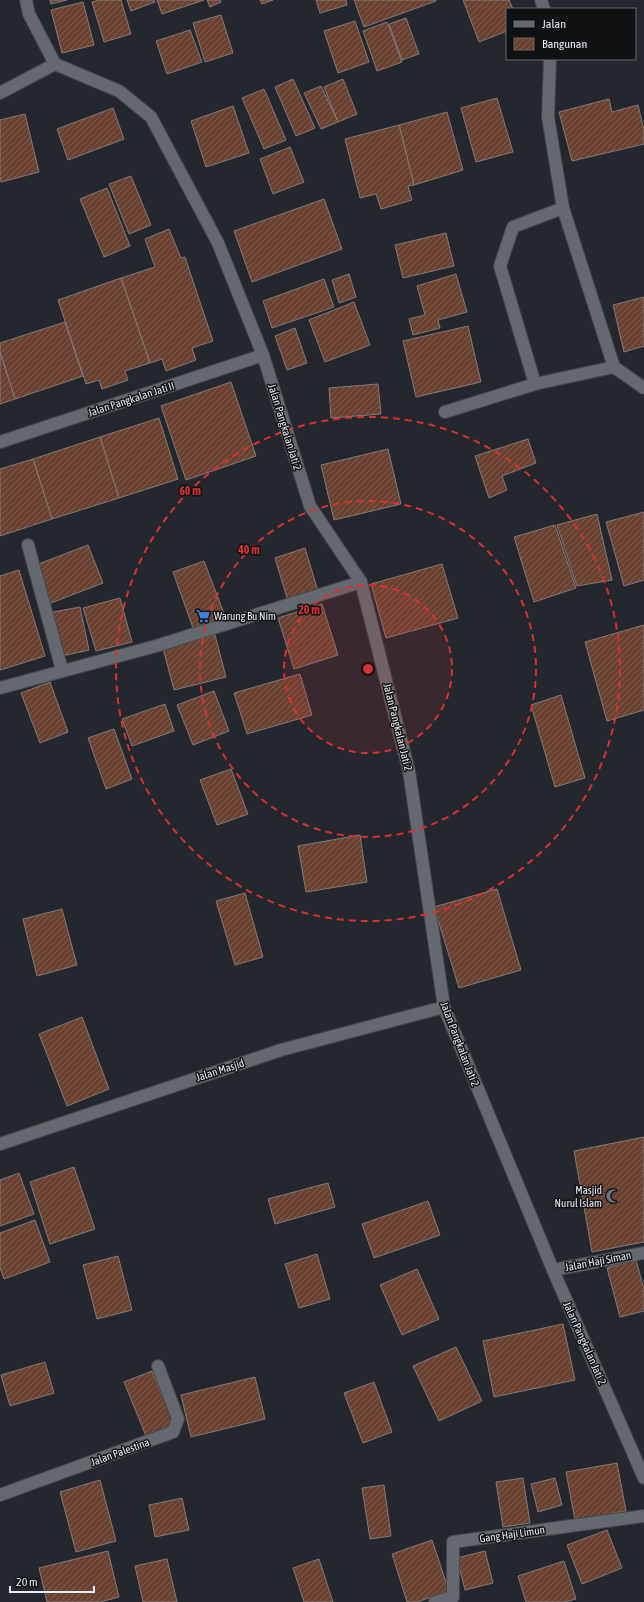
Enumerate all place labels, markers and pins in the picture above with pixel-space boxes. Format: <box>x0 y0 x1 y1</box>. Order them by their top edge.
supermarket icon: Warung Bu Nim <box>195 608 211 624</box>
place label: Warung Bu Nim <box>214 610 276 622</box>
centre of rings <box>361 662 375 676</box>
place label: Masjid Nurul Islam <box>555 1184 602 1209</box>
mosque icon: Masjid Nurul Islam <box>605 1188 621 1204</box>

